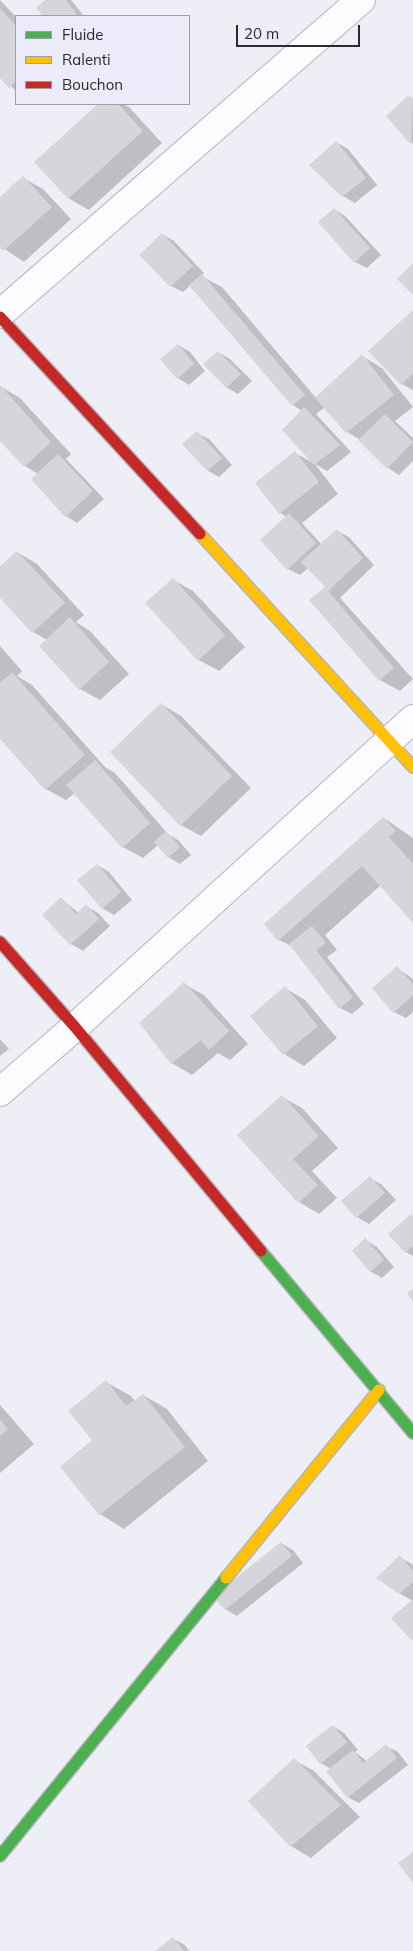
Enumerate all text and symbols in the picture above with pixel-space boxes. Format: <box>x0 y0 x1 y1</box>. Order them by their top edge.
legend <box>15 15 190 105</box>
scale bar <box>238 15 362 47</box>
text: 20 m <box>244 24 279 43</box>
text: Fluide <box>62 25 103 44</box>
text: Ralenti <box>62 50 111 69</box>
text: Bouchon <box>62 75 123 94</box>

